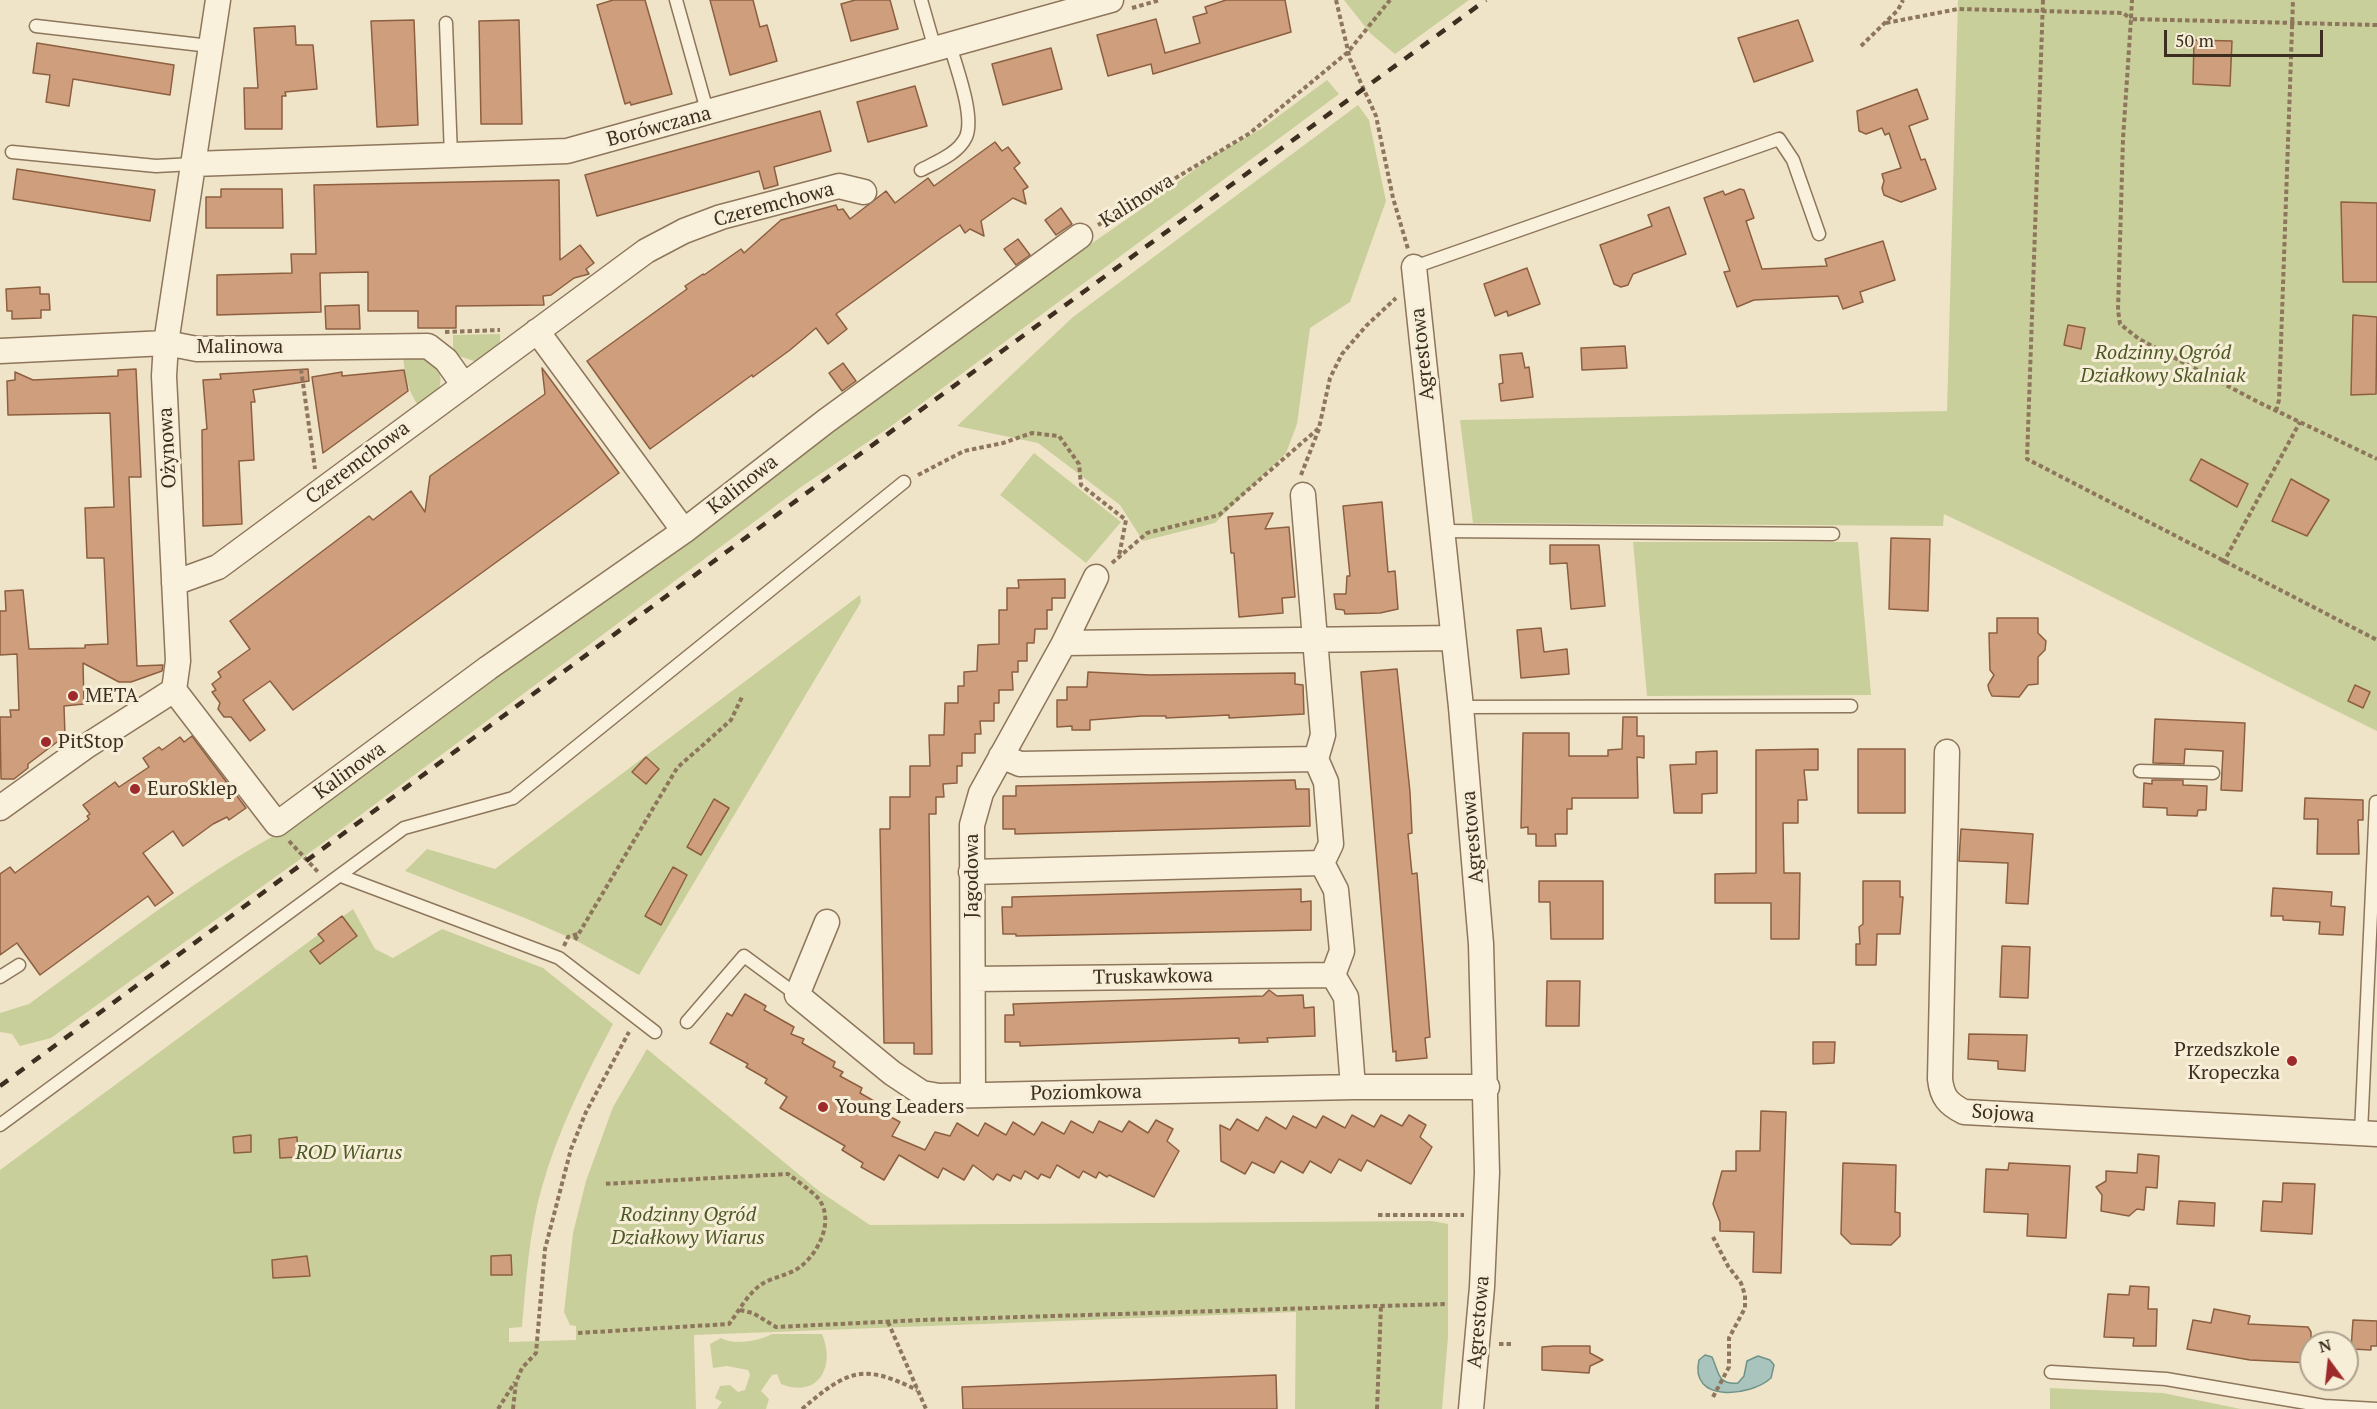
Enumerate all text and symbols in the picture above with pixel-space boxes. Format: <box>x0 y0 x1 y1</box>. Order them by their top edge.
scale bar <box>2167 18 2326 56</box>
text: 50 m <box>2175 28 2214 52</box>
street label: Borówczana <box>604 102 714 152</box>
street label: Kalinowa <box>1096 169 1178 233</box>
street label: Czeremchowa <box>711 177 837 233</box>
street label: Agrestowa <box>1406 307 1440 401</box>
street label: Malinowa <box>197 335 283 359</box>
park label: Rodzinny Ogród Działkowy Skalniak <box>2080 341 2246 388</box>
street label: Ożynowa <box>154 407 182 489</box>
street label: Czeremchowa <box>301 416 415 510</box>
street label: Kalinowa <box>703 450 783 520</box>
place label: META <box>85 684 138 708</box>
marker: META <box>66 689 80 703</box>
place label: PitStop <box>58 730 124 754</box>
marker: PitStop <box>39 735 53 749</box>
street label: Kalinowa <box>310 737 390 805</box>
place label: EuroSklep <box>147 777 237 801</box>
marker: EuroSklep <box>128 782 142 796</box>
street label: Agrestowa <box>1457 790 1489 884</box>
street label: Jagodowa <box>960 833 984 919</box>
street label: Truskawkowa <box>1093 964 1213 990</box>
place label: Przedszkole Kropeczka <box>2174 1038 2280 1085</box>
marker: Przedszkole Kropeczka <box>2285 1054 2299 1068</box>
street label: Poziomkowa <box>1030 1080 1142 1106</box>
place label: Young Leaders <box>835 1095 964 1119</box>
marker: Young Leaders <box>816 1100 830 1114</box>
street label: Sojowa <box>1971 1100 2035 1128</box>
park label: ROD Wiarus <box>295 1141 403 1165</box>
park label: Rodzinny Ogród Działkowy Wiarus <box>611 1203 765 1250</box>
street label: Agrestowa <box>1463 1275 1495 1369</box>
north arrow <box>2299 1331 2359 1391</box>
text: N <box>2316 1333 2334 1358</box>

